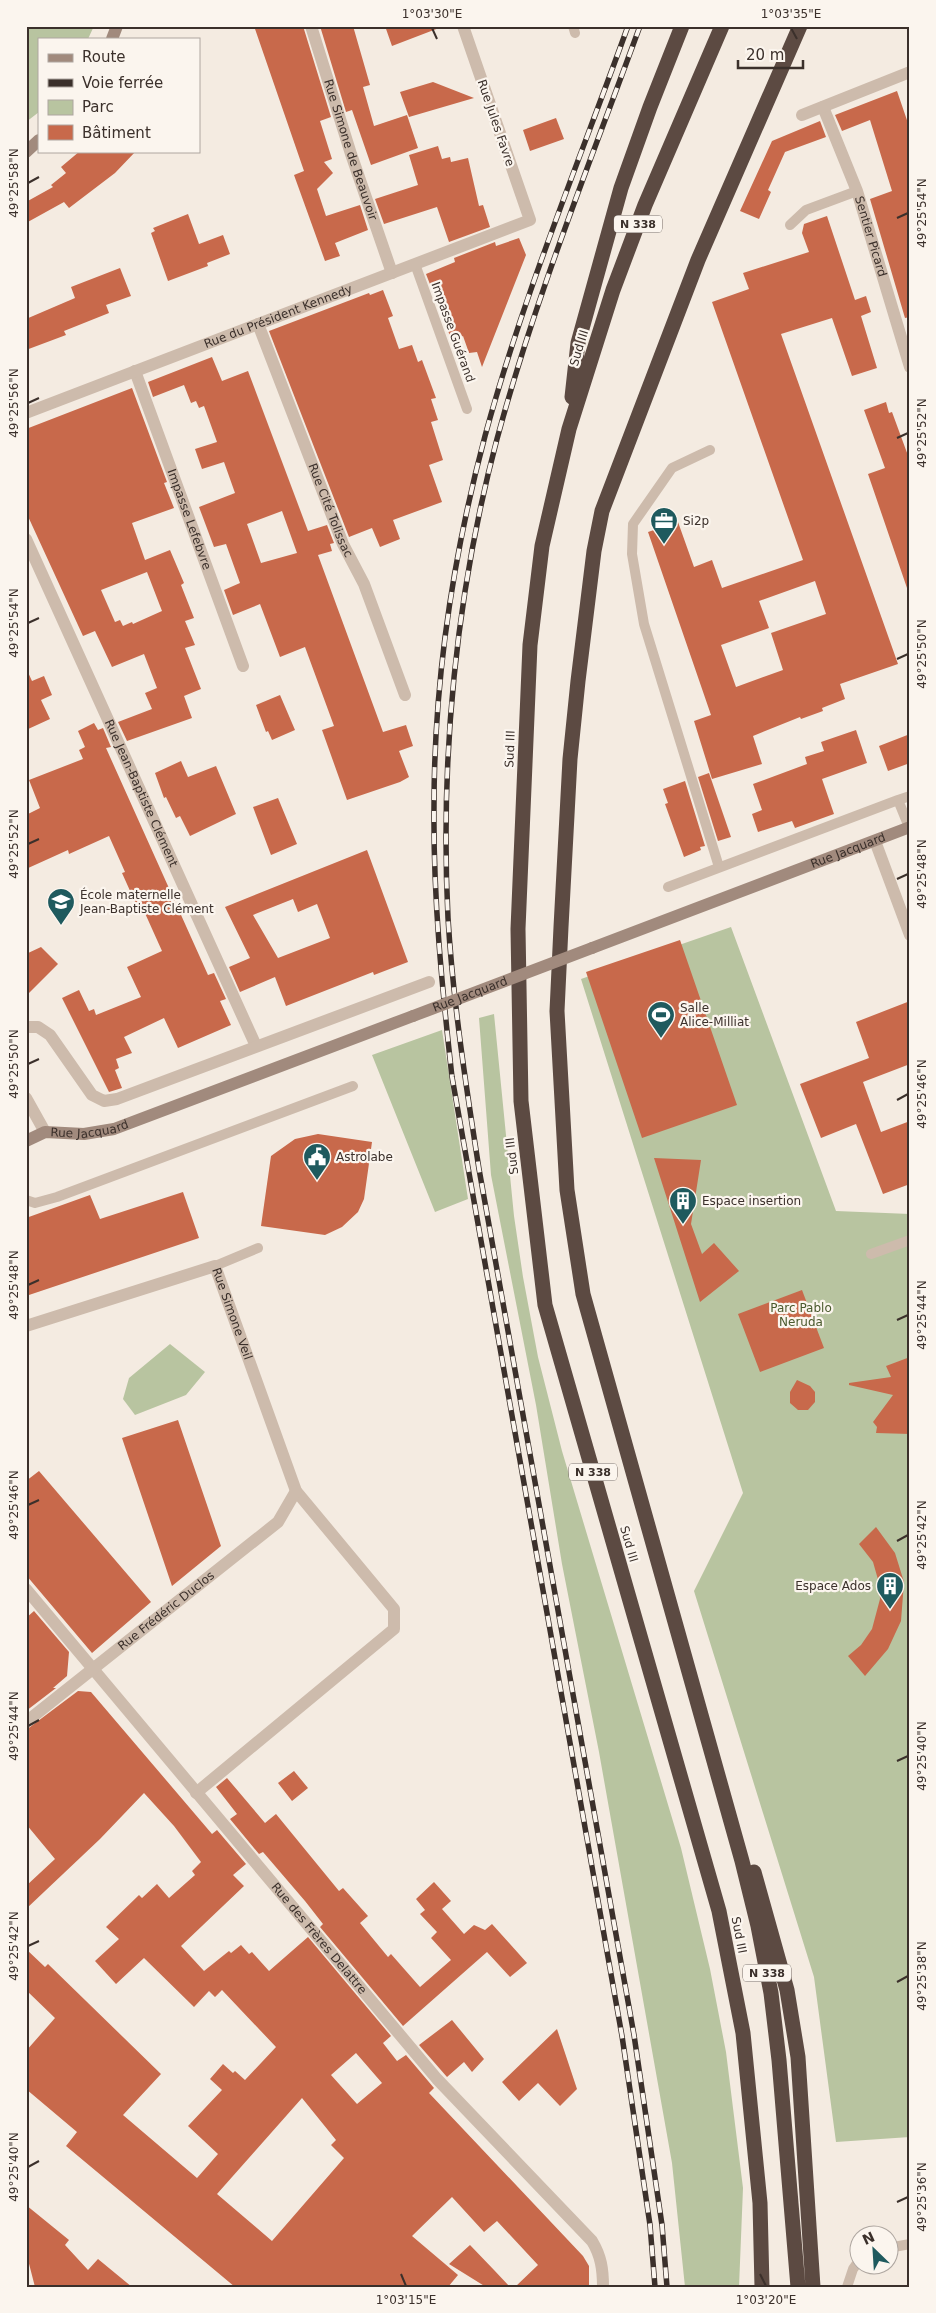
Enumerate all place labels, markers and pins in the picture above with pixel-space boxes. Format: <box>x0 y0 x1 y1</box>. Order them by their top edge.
office icon: Si2p <box>649 506 679 545</box>
place label: Si2p <box>683 514 709 528</box>
school or university icon: École maternelle Jean-Baptiste Clément <box>46 887 76 926</box>
place label: École maternelle Jean-Baptiste Clément <box>79 887 214 916</box>
sports icon: Salle Alice-Milliat <box>646 1000 676 1039</box>
place label: Salle Alice-Milliat <box>680 1001 749 1029</box>
public building icon: Astrolabe <box>302 1142 332 1181</box>
place label: Astrolabe <box>336 1150 393 1164</box>
building icon: Espace insertion <box>668 1186 698 1225</box>
place label: Espace insertion <box>702 1194 801 1208</box>
building icon: Espace Ados <box>875 1571 905 1610</box>
place label: Espace Ados <box>795 1579 871 1593</box>

